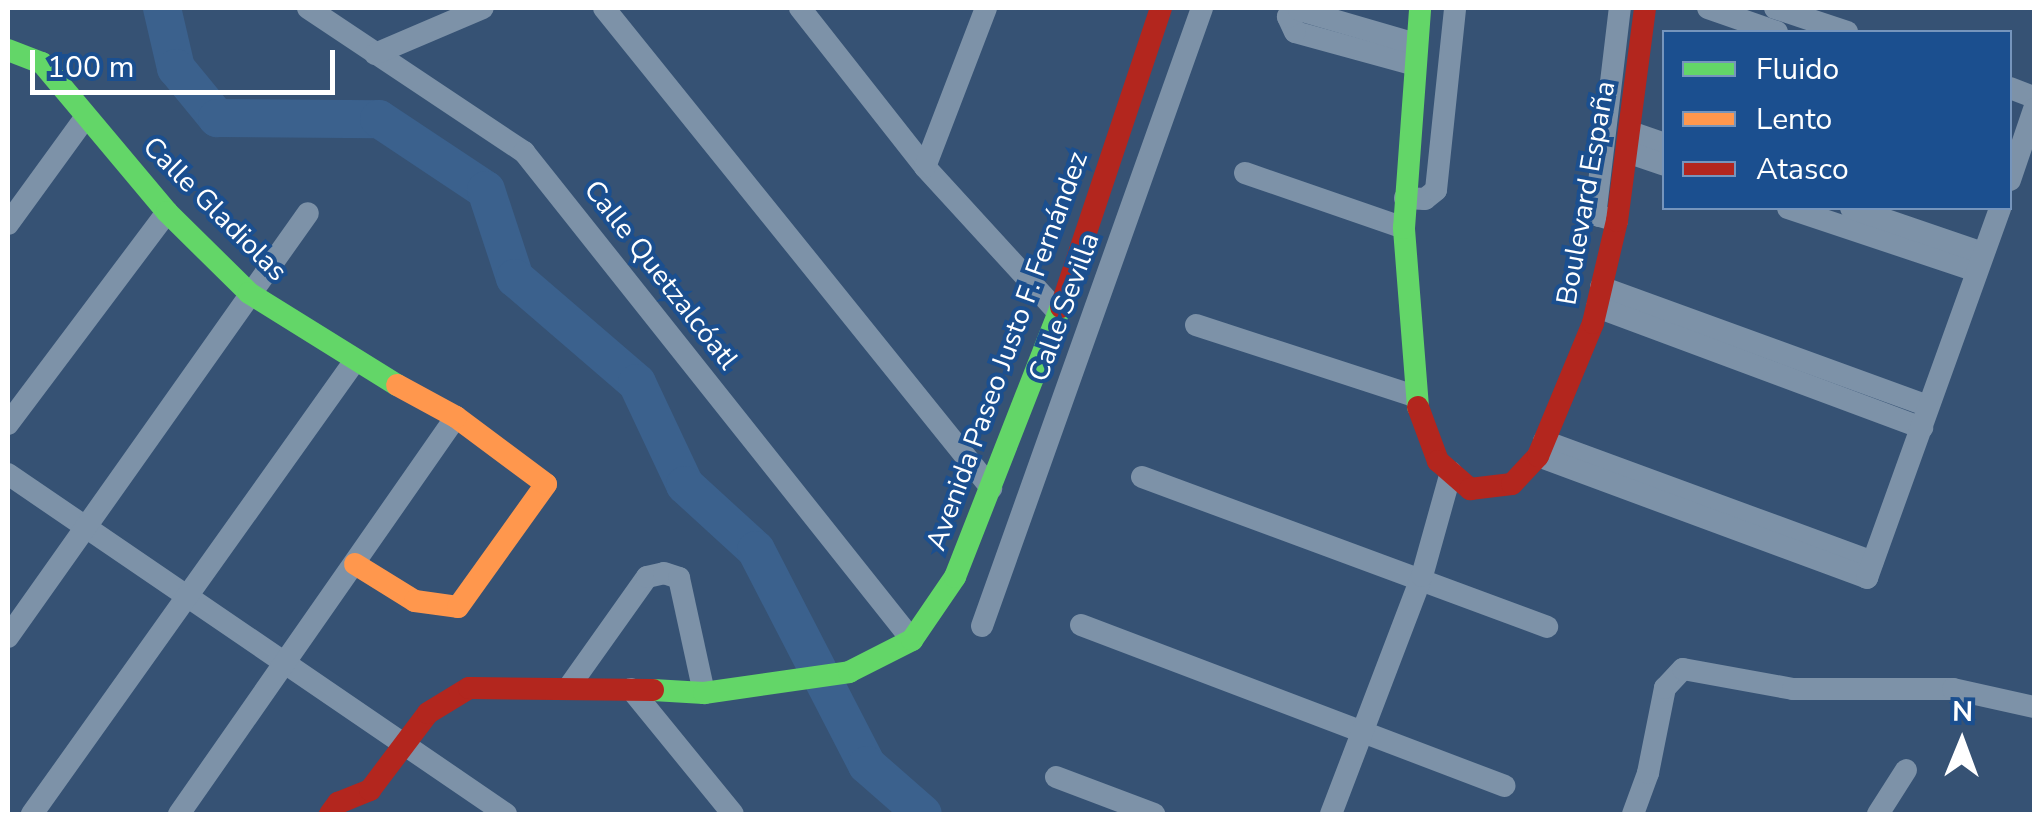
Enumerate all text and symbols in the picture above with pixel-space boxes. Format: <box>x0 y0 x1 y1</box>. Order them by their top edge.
scale bar <box>35 30 340 92</box>
legend <box>1662 30 2012 210</box>
text: 100 m <box>47 47 134 88</box>
text: Fluido <box>1756 49 1839 90</box>
street label: Boulevard España <box>1550 78 1622 308</box>
text: Lento <box>1756 99 1832 140</box>
street label: Calle Gladiolas <box>136 130 294 288</box>
street label: Avenida Paseo Justo F. Fernández <box>919 147 1095 555</box>
text: Atasco <box>1756 149 1849 190</box>
street label: Calle Quetzalcóatl <box>577 174 745 376</box>
street label: Calle Sevilla <box>1022 228 1106 386</box>
north arrow <box>1912 692 2012 792</box>
text: N <box>1952 693 1973 731</box>

